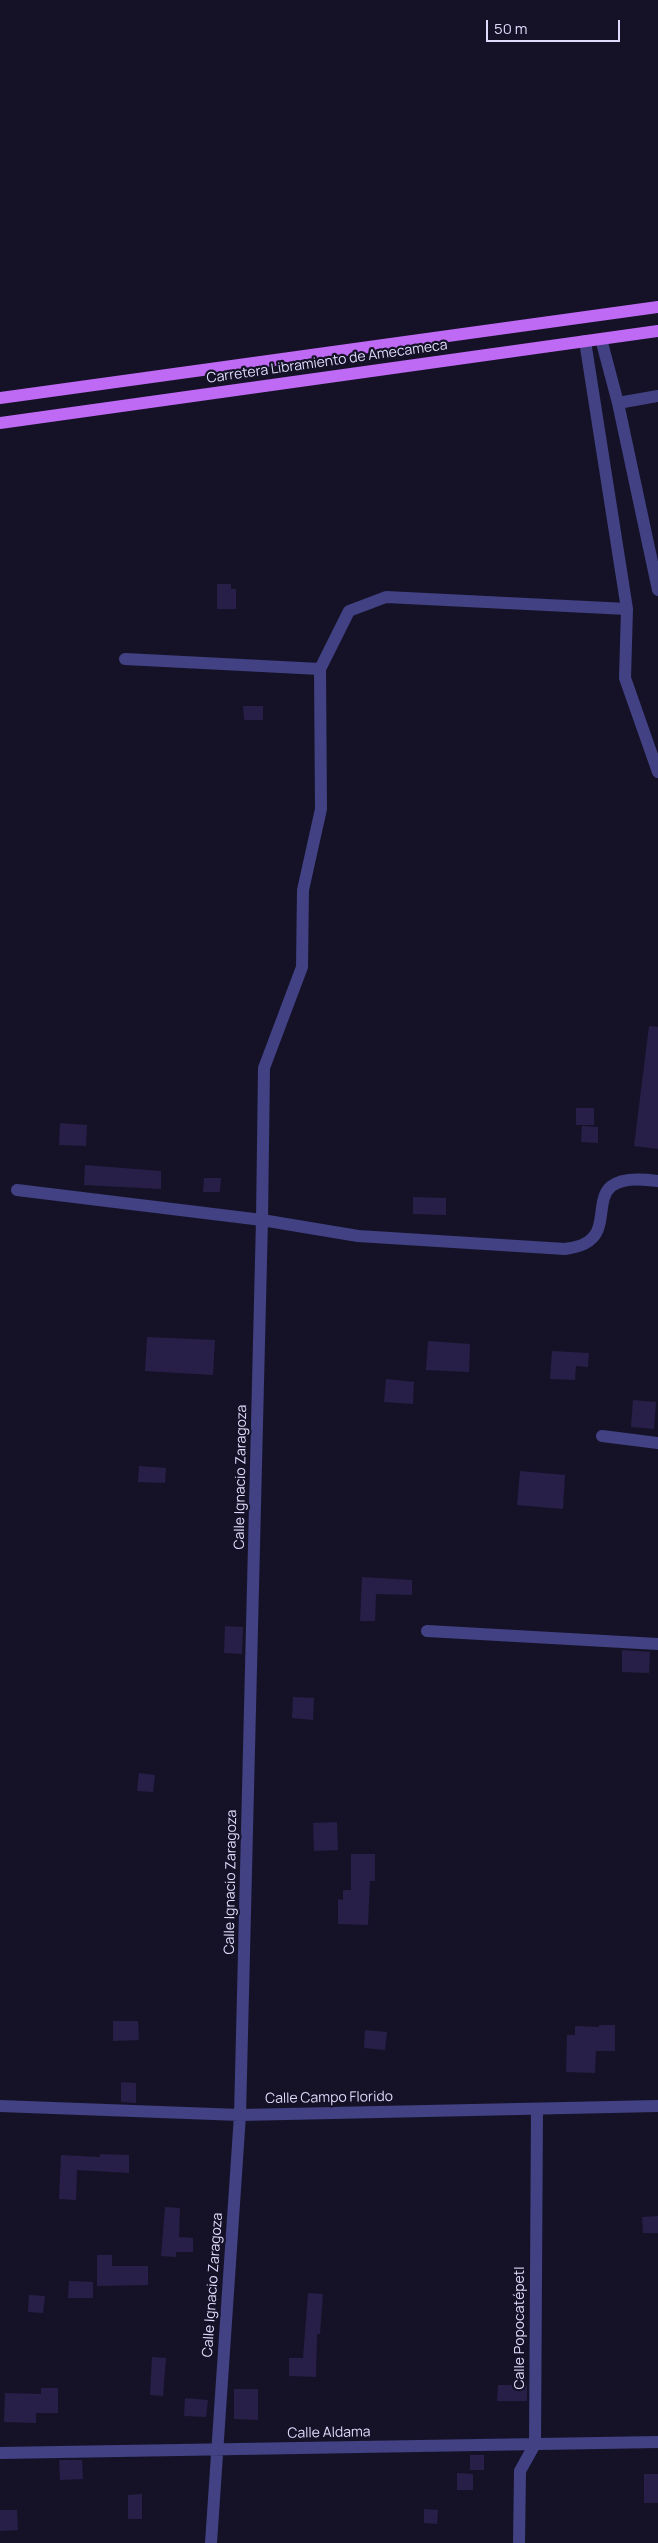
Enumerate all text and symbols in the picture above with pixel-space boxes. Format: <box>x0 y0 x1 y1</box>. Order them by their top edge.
scale bar <box>488 10 622 42</box>
text: 50 m <box>494 18 528 39</box>
street label: Carretera Libramiento de Amecameca <box>206 337 448 387</box>
street label: Calle Ignacio Zaragoza <box>231 1404 251 1550</box>
street label: Calle Ignacio Zaragoza <box>221 1809 241 1955</box>
street label: Calle Campo Florido <box>265 2088 393 2108</box>
street label: Calle Ignacio Zaragoza <box>200 2212 226 2358</box>
street label: Calle Popocatépetl <box>512 2267 528 2389</box>
street label: Calle Aldama <box>287 2424 371 2442</box>

